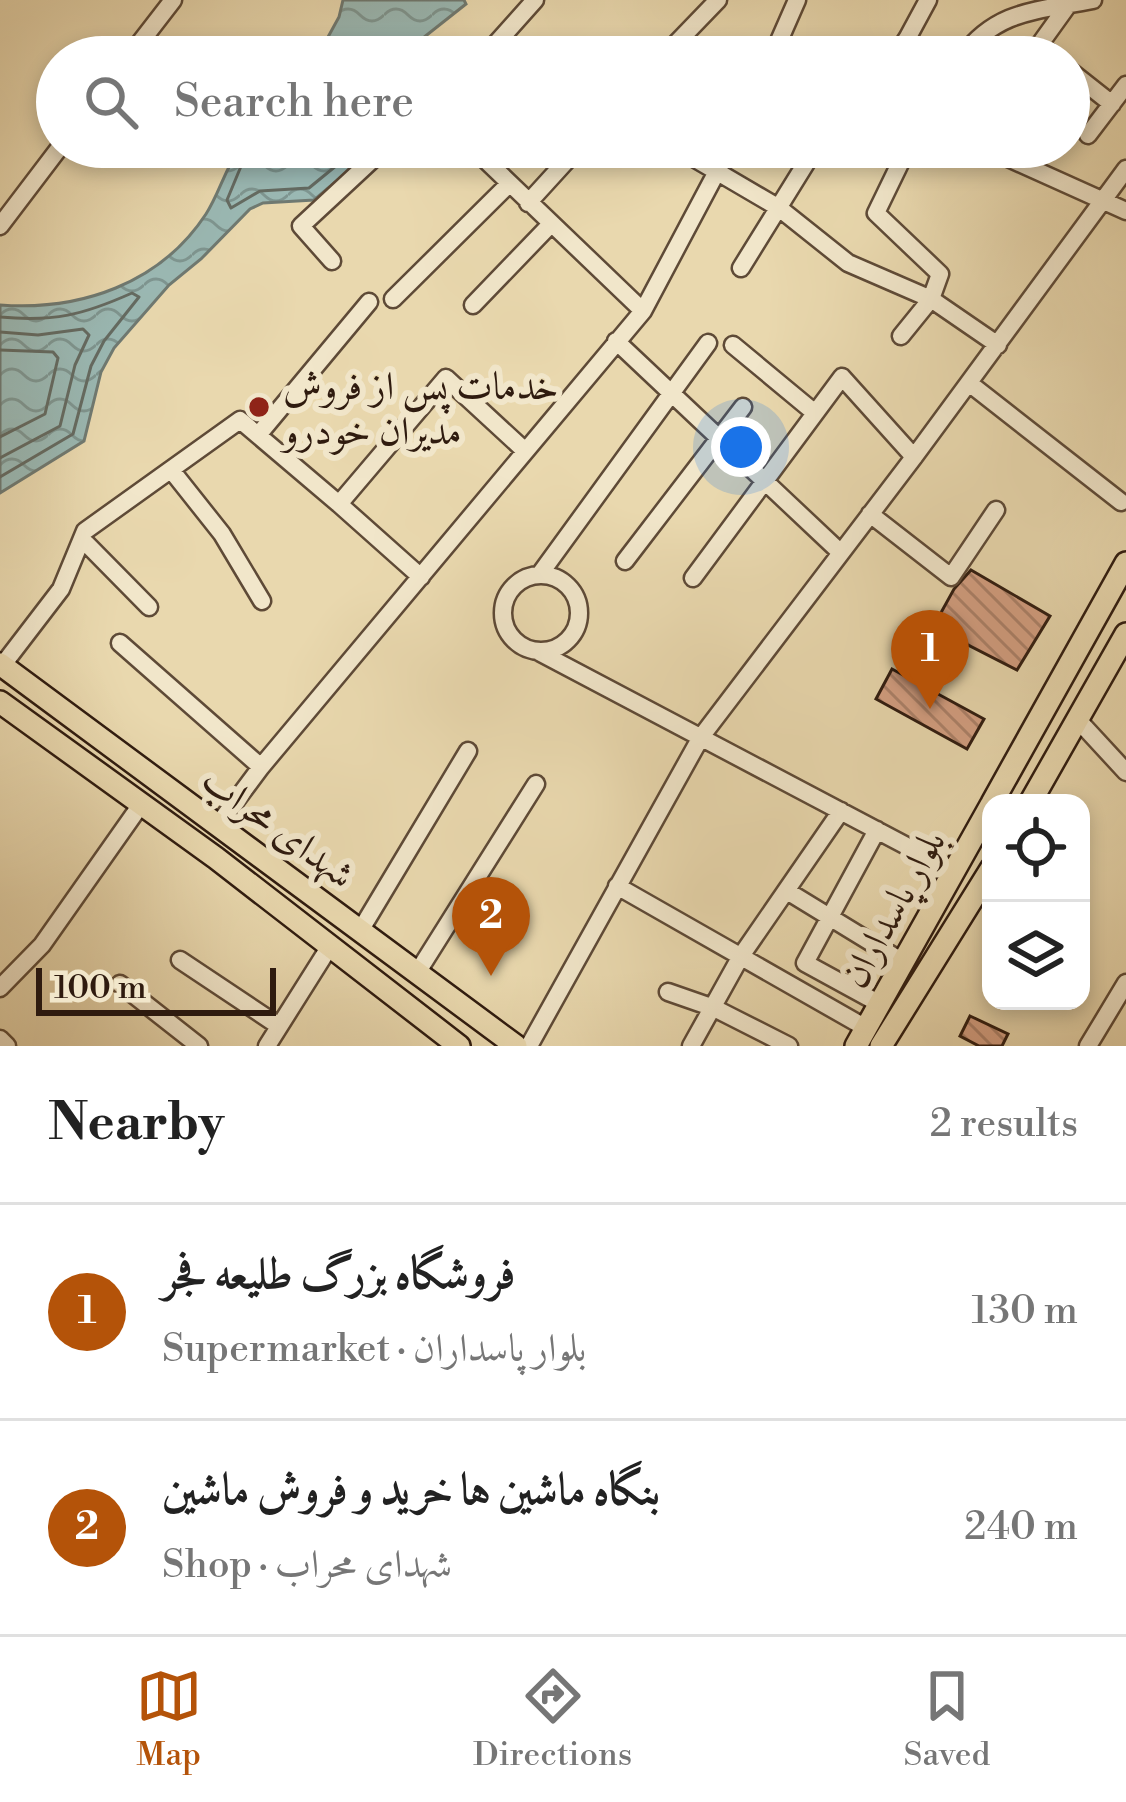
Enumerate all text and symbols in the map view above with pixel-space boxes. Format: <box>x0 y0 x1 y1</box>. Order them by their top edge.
search box <box>36 36 1090 168</box>
icon: search <box>78 69 144 135</box>
text: Search here <box>174 74 414 131</box>
place label: خدمات پس از فروش مدیران خودرو <box>279 363 559 457</box>
marker: خدمات پس از فروش مدیران خودرو <box>246 394 272 420</box>
your location <box>711 417 771 477</box>
pin: 1 <box>891 610 969 709</box>
street label: شهدای محراب <box>191 756 364 900</box>
map controls <box>982 794 1090 1010</box>
button: locate <box>982 794 1090 902</box>
street label: بلوار پاسداران <box>831 821 959 998</box>
pin: 2 <box>452 877 530 976</box>
button: layers <box>982 902 1090 1010</box>
scale bar <box>36 962 276 1015</box>
text: 100 m <box>54 968 147 1009</box>
text: Nearby <box>48 1092 224 1156</box>
text: 2 results <box>930 1100 1078 1149</box>
text: فروشگاه بزرگ طلیعه فجر <box>162 1246 516 1303</box>
text: 1 <box>78 1287 96 1336</box>
text: 130 m <box>972 1287 1078 1336</box>
text: Supermarket · بلوار پاسداران <box>162 1325 586 1374</box>
text: بنگاه ماشین ها خرید و فروش ماشین <box>162 1462 660 1519</box>
text: 2 <box>75 1503 99 1552</box>
text: 240 m <box>964 1503 1078 1552</box>
text: Shop · شهدای محراب <box>162 1541 452 1590</box>
tab: Map <box>136 1663 202 1776</box>
tab: Directions <box>473 1663 632 1776</box>
tab: Saved <box>904 1663 990 1776</box>

